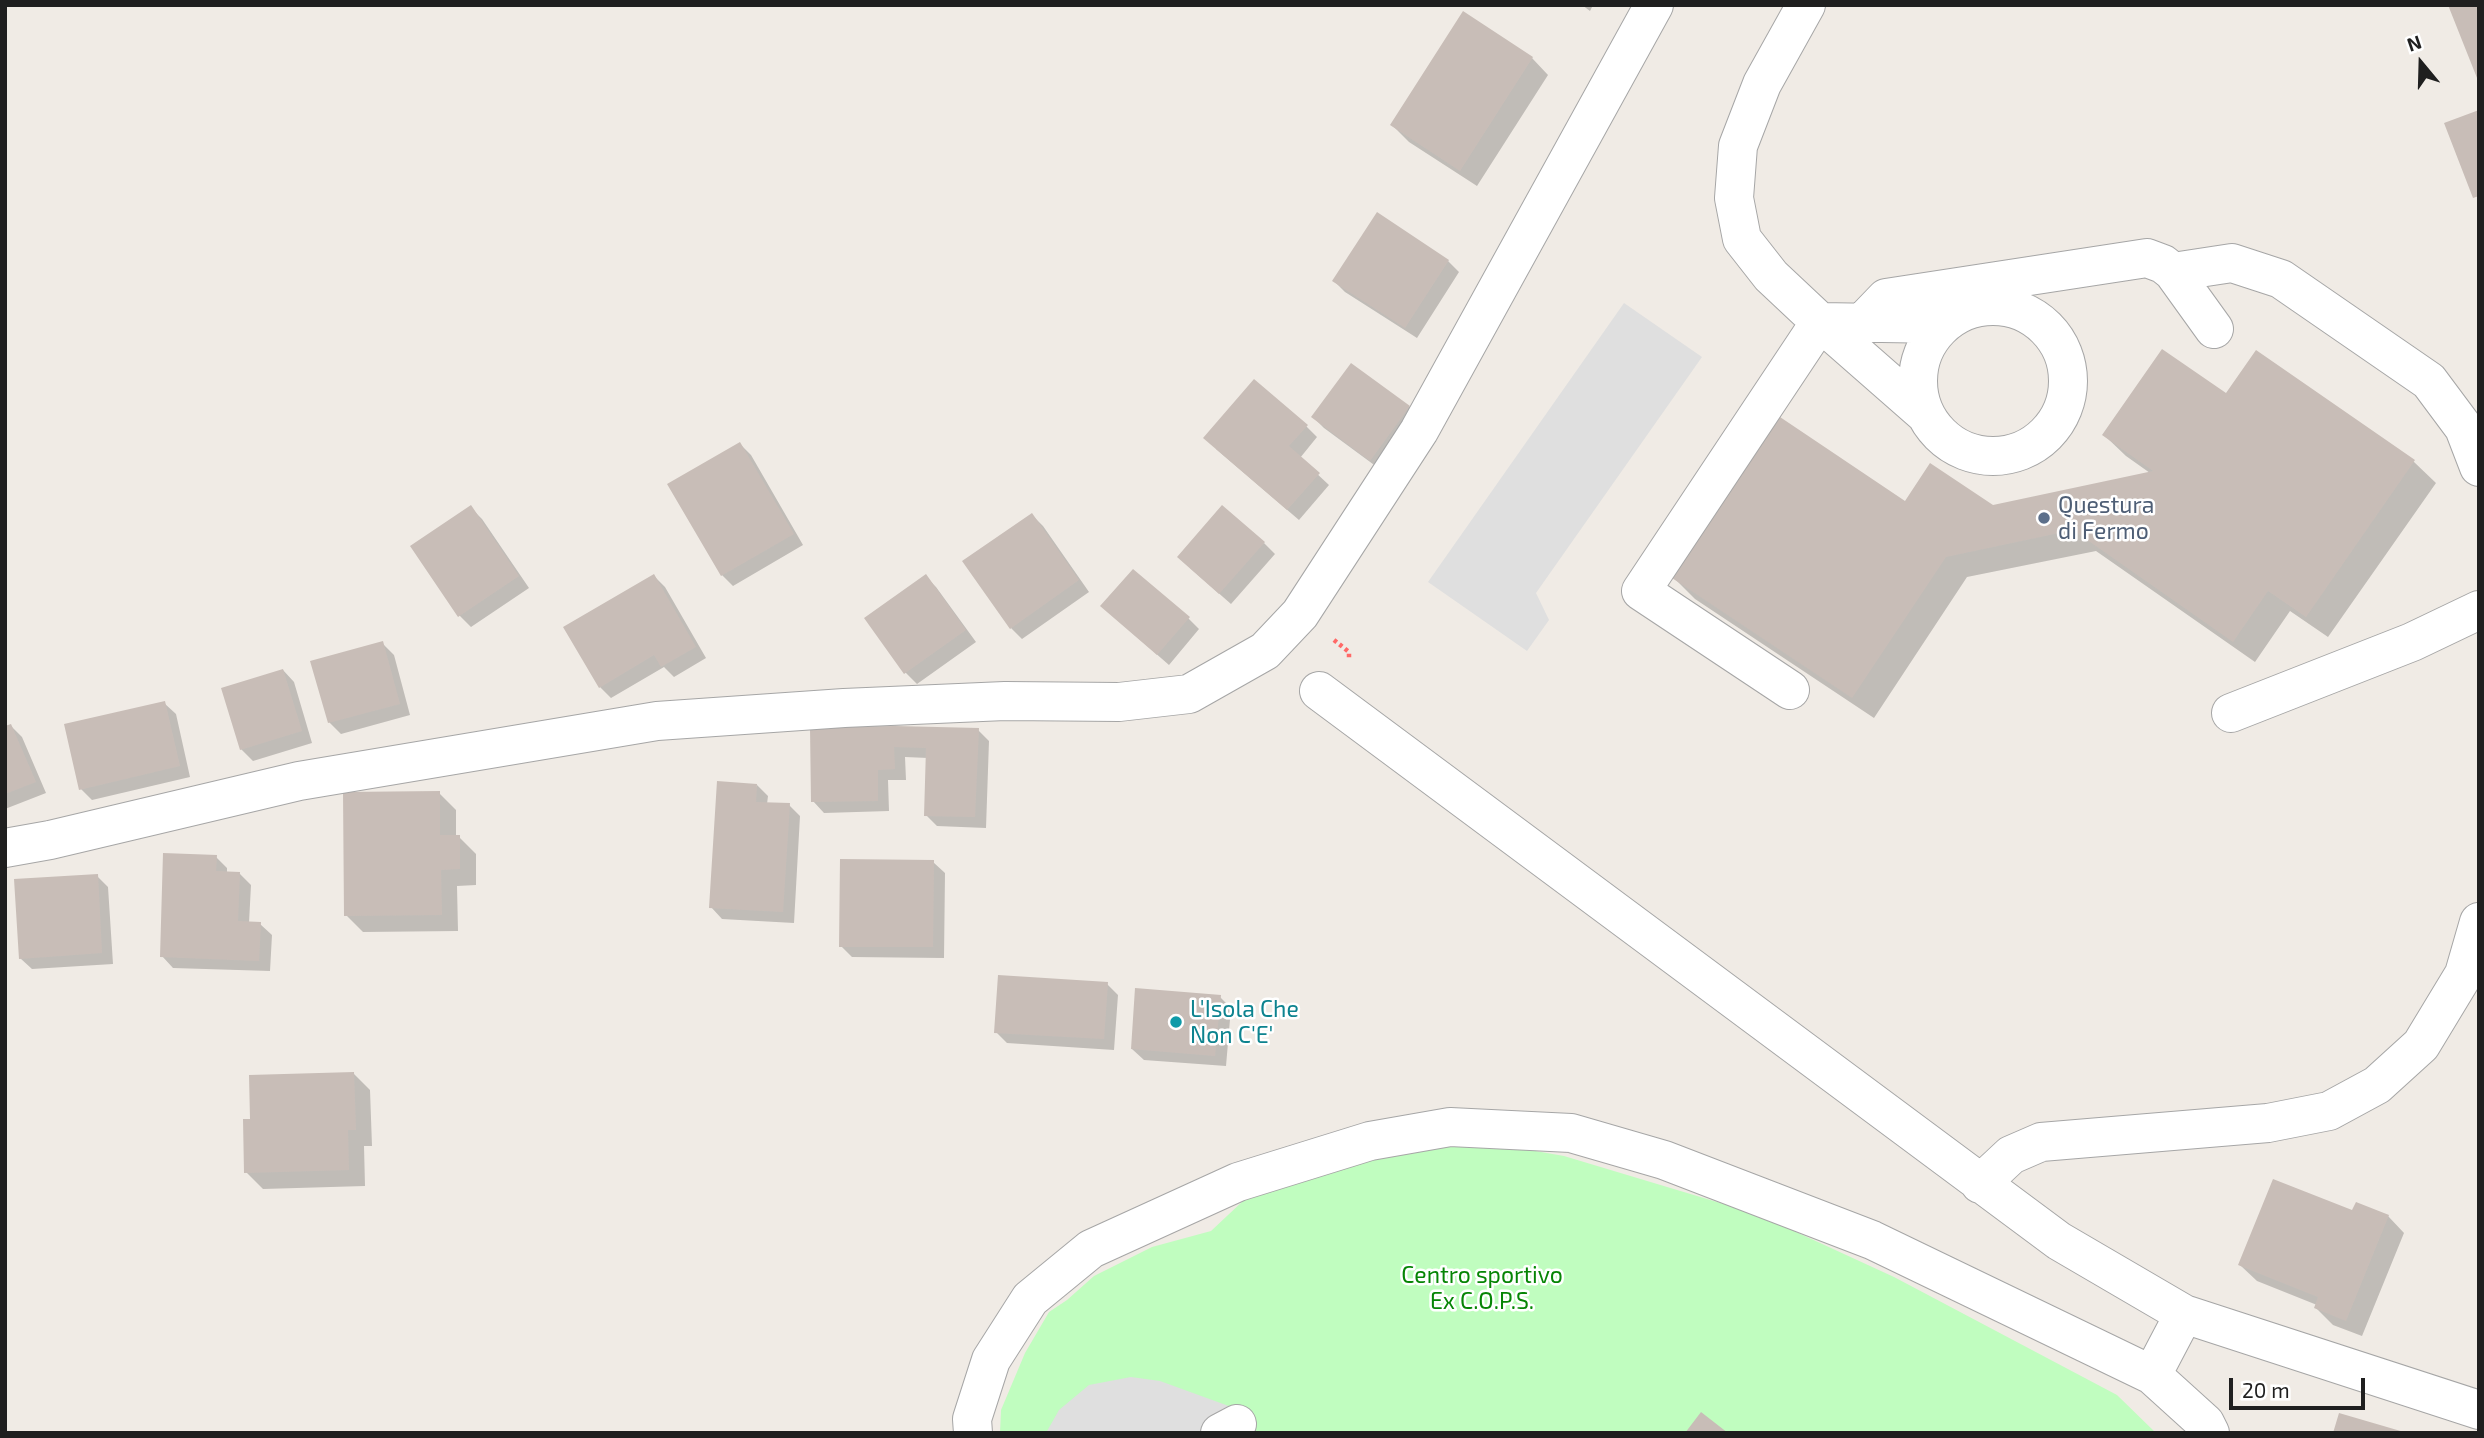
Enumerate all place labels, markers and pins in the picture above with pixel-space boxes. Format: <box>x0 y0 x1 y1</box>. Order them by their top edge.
place label: Questura di Fermo <box>2058 491 2154 545</box>
marker: Questura di Fermo <box>2036 510 2052 526</box>
place label: L'Isola Che Non C'E' <box>1190 995 1299 1049</box>
marker: L'Isola Che Non C'E' <box>1168 1014 1184 1030</box>

